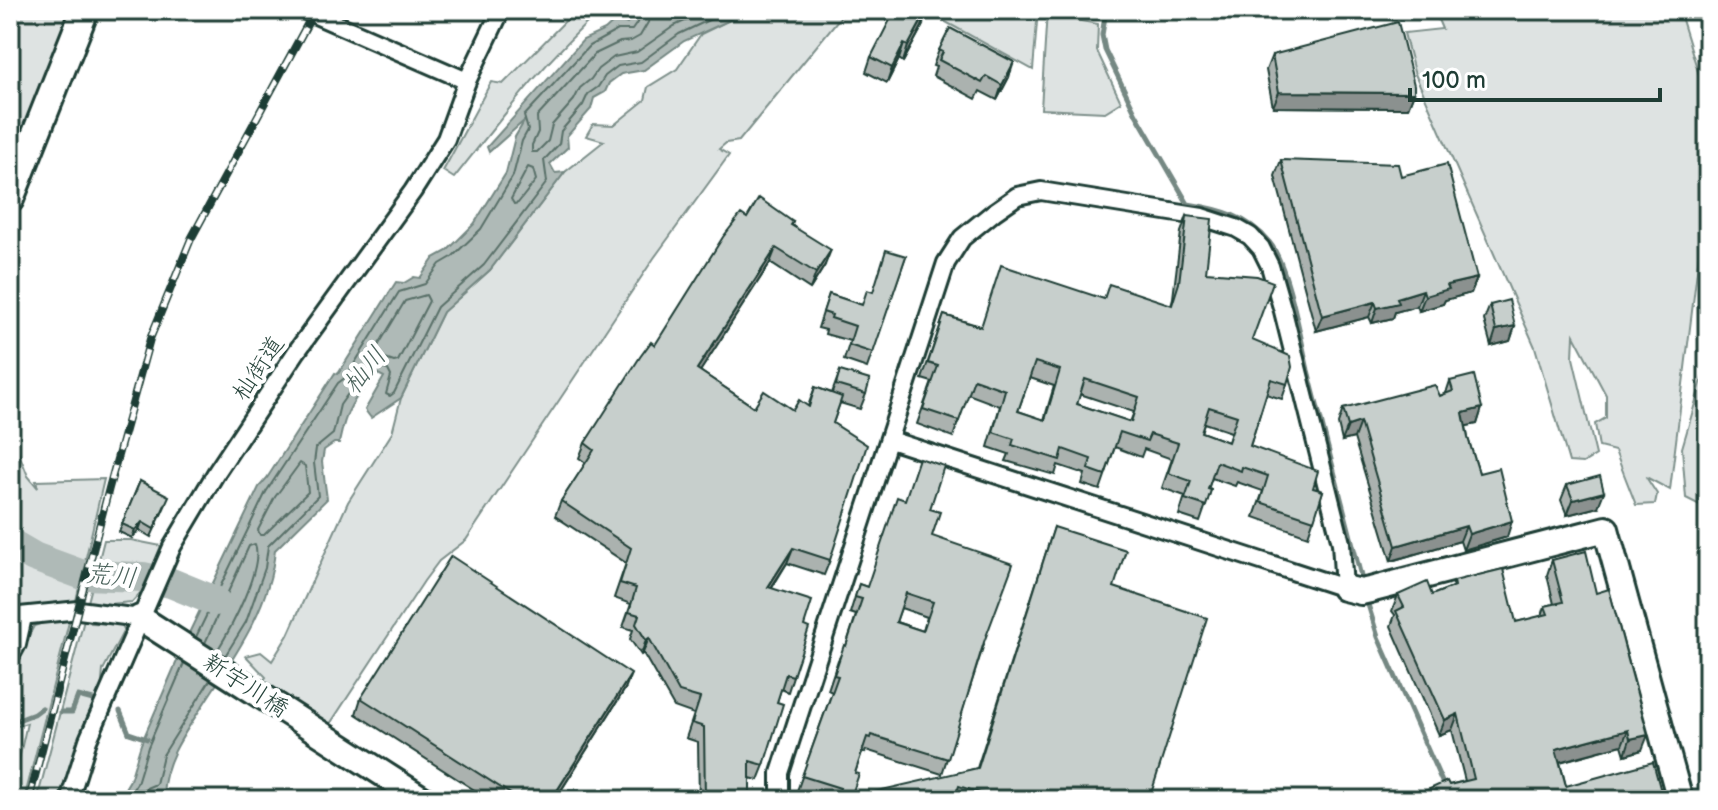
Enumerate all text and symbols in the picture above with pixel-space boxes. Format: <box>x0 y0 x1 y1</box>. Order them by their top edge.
scale bar <box>1410 52 1660 102</box>
text: 100 m <box>1422 66 1486 95</box>
street label: 杣街道 <box>226 330 291 406</box>
water label: 杣川 <box>337 341 394 401</box>
water label: 荒川 <box>83 558 138 595</box>
street label: 新宇川橋 <box>198 647 294 724</box>

